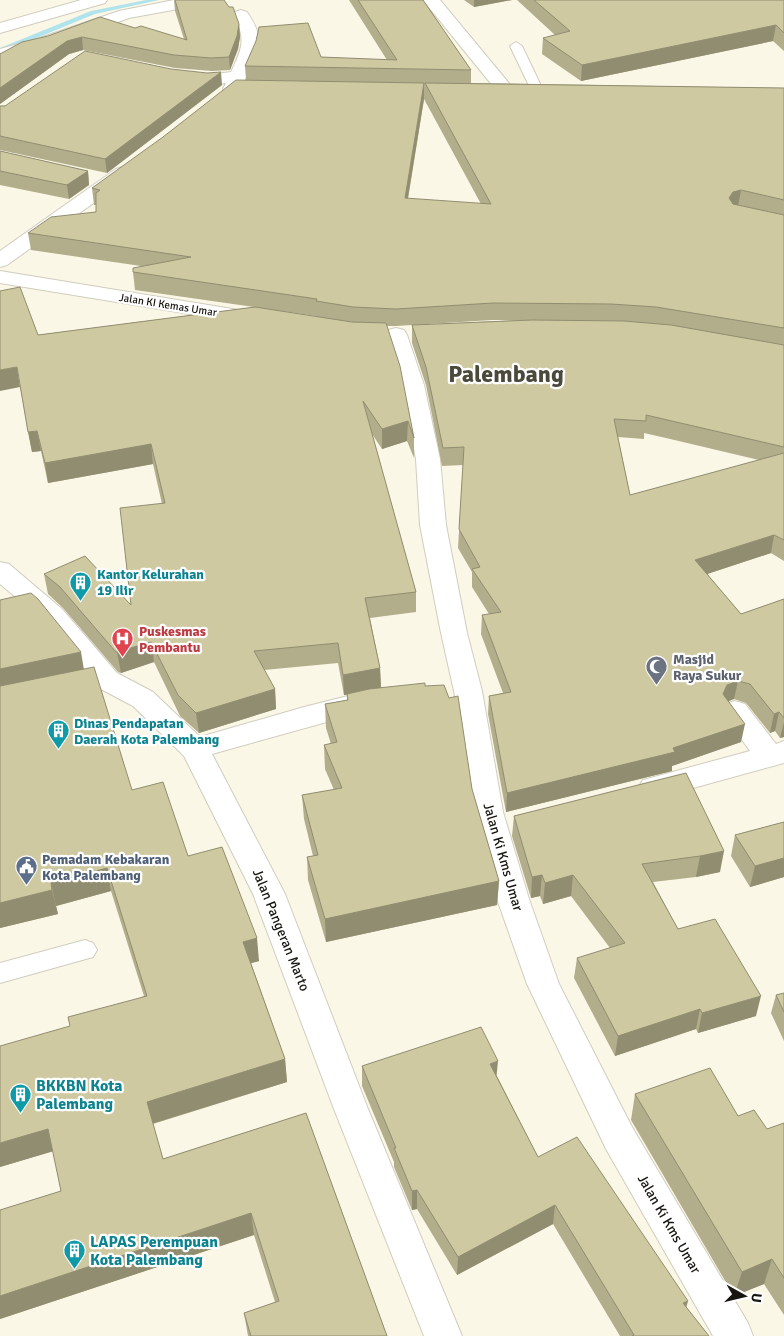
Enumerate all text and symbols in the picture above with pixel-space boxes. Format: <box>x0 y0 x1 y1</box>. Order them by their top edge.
street label: Jalan KI Kemas Umar <box>118 291 218 319</box>
district label: Palembang <box>448 359 564 389</box>
place label: Kantor Kelurahan 19 Ilir <box>97 566 204 599</box>
building icon: Kantor Kelurahan 19 Ilir <box>69 570 93 601</box>
place label: Puskesmas Pembantu <box>139 623 206 656</box>
hospital icon: Puskesmas Pembantu <box>111 627 135 658</box>
place label: Masjid Raya Sukur <box>673 651 742 684</box>
mosque icon: Masjid Raya Sukur <box>645 655 669 686</box>
place label: Dinas Pendapatan Daerah Kota Palembang <box>74 715 220 748</box>
building icon: Dinas Pendapatan Daerah Kota Palembang <box>46 719 70 750</box>
street label: Jalan Ki Kms Umar <box>479 801 527 914</box>
place label: Pemadam Kebakaran Kota Palembang <box>42 851 170 884</box>
public building icon: Pemadam Kebakaran Kota Palembang <box>14 855 38 886</box>
street label: Jalan Pangeran Marto <box>249 866 313 994</box>
place label: BKKBN Kota Palembang <box>36 1076 122 1114</box>
building icon: BKKBN Kota Palembang <box>8 1083 32 1114</box>
street label: Jalan Ki Kms Umar <box>634 1171 705 1277</box>
place label: LAPAS Perempuan Kota Palembang <box>90 1232 218 1270</box>
building icon: LAPAS Perempuan Kota Palembang <box>62 1239 86 1270</box>
north arrow <box>719 1271 769 1321</box>
text: U <box>747 1292 765 1304</box>

